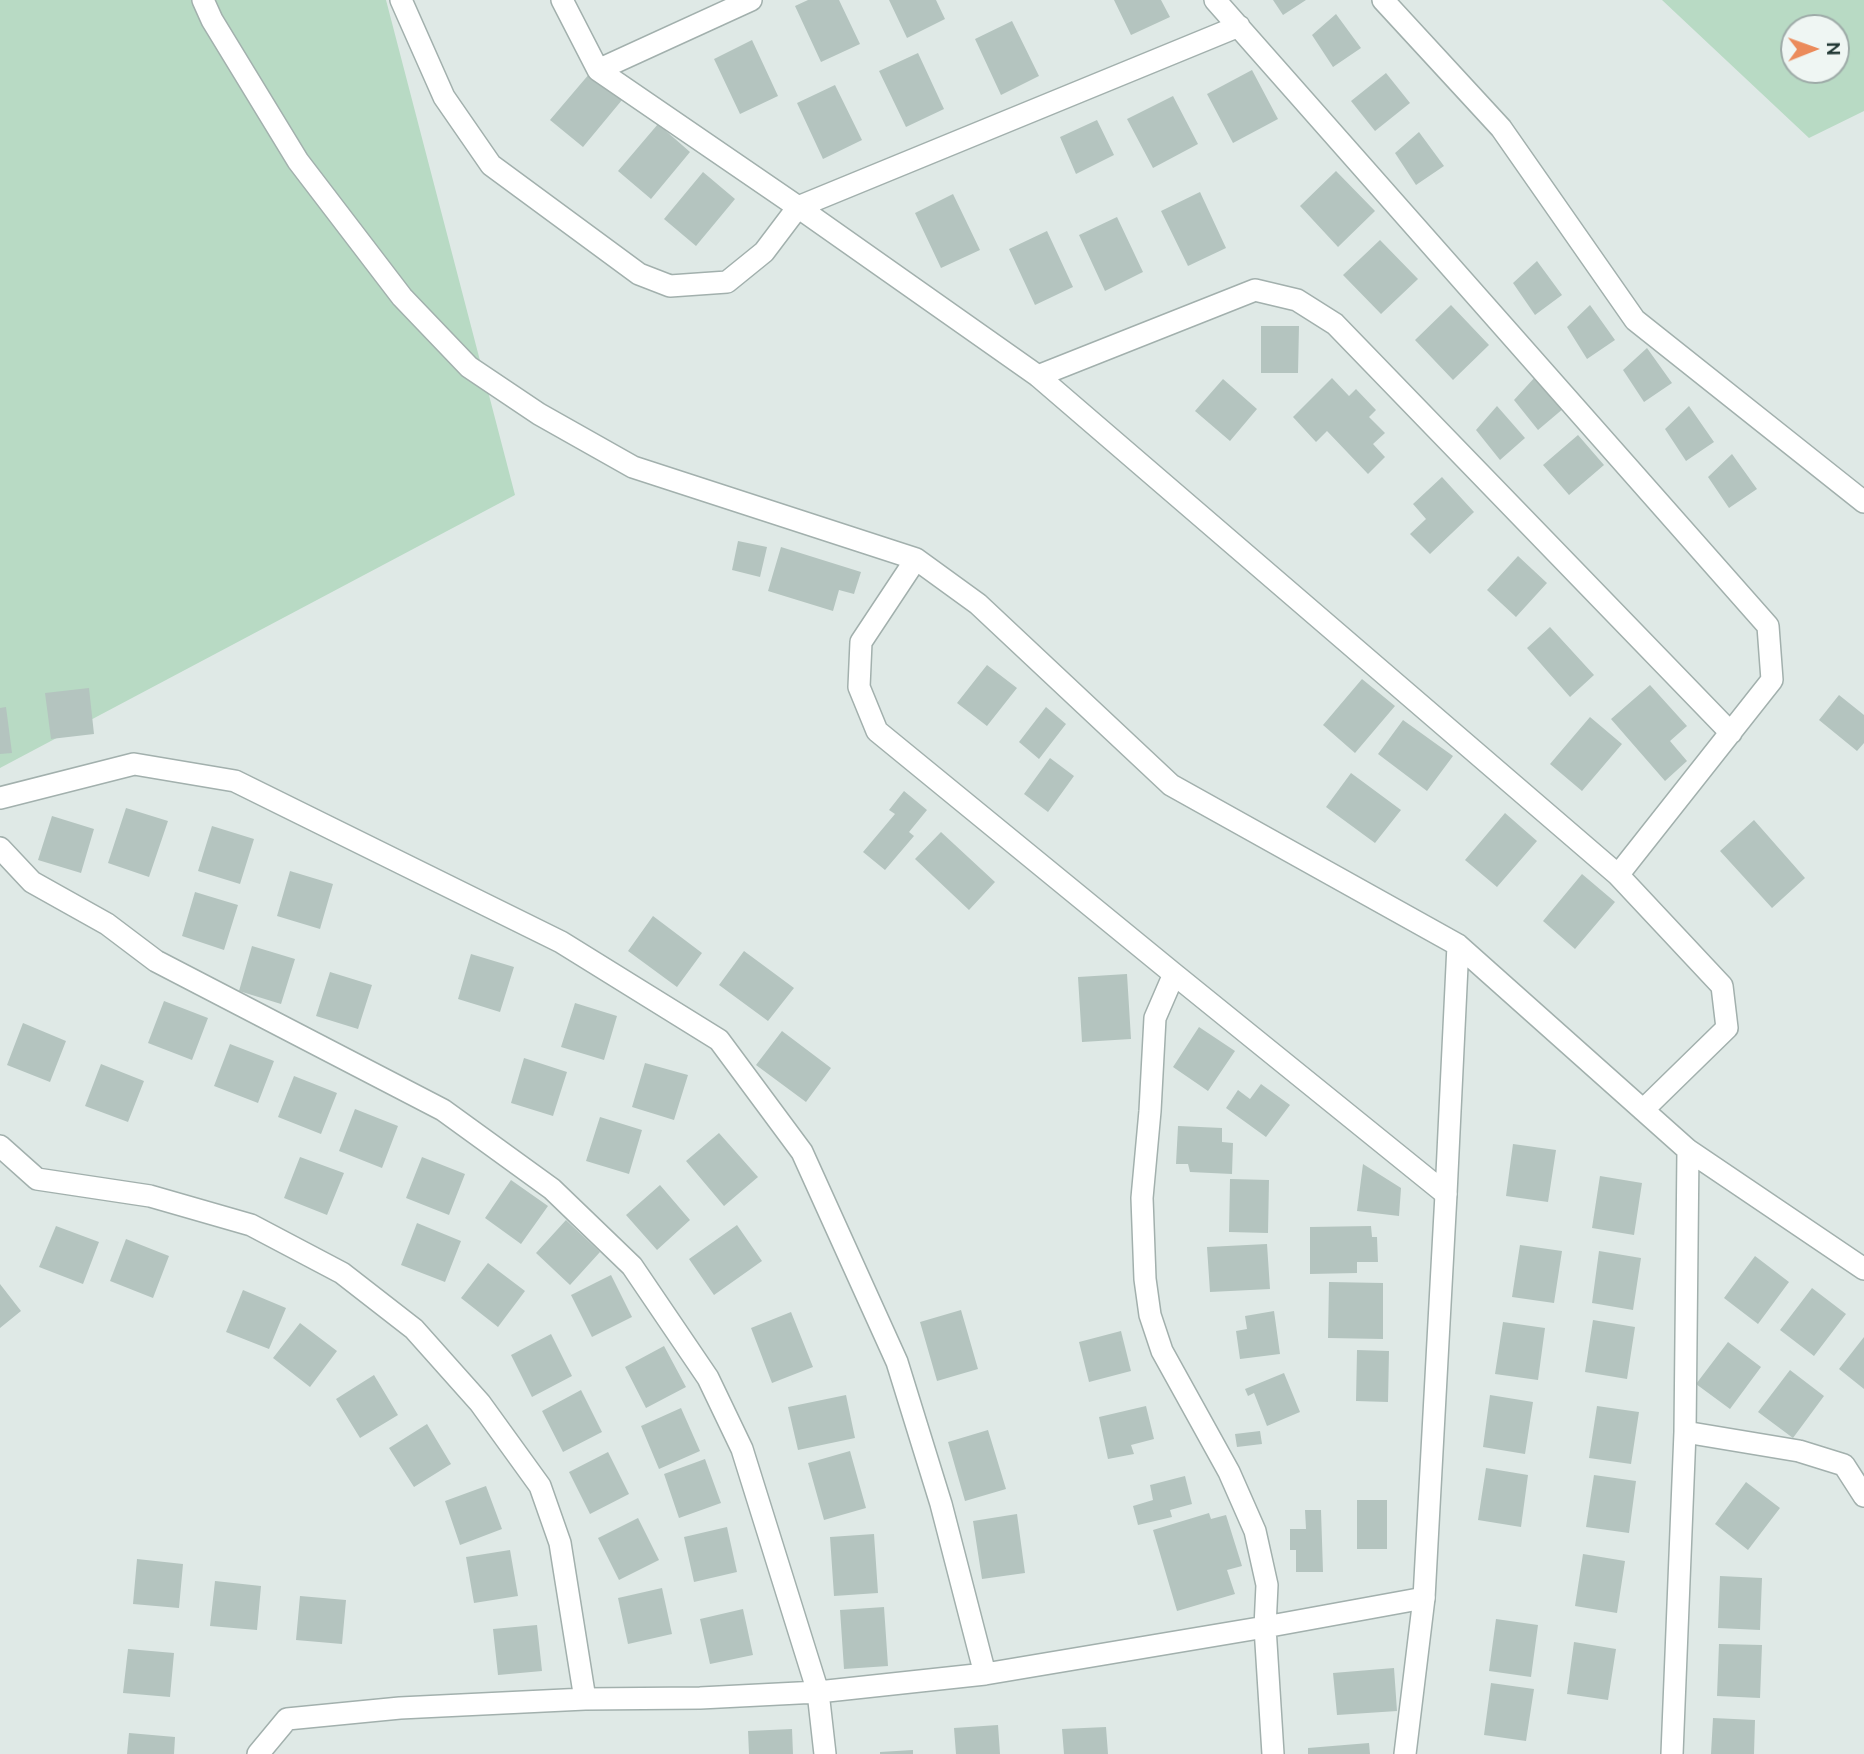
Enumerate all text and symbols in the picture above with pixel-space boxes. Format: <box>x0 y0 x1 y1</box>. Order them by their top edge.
north arrow <box>1780 14 1850 84</box>
text: N <box>1823 41 1845 56</box>

